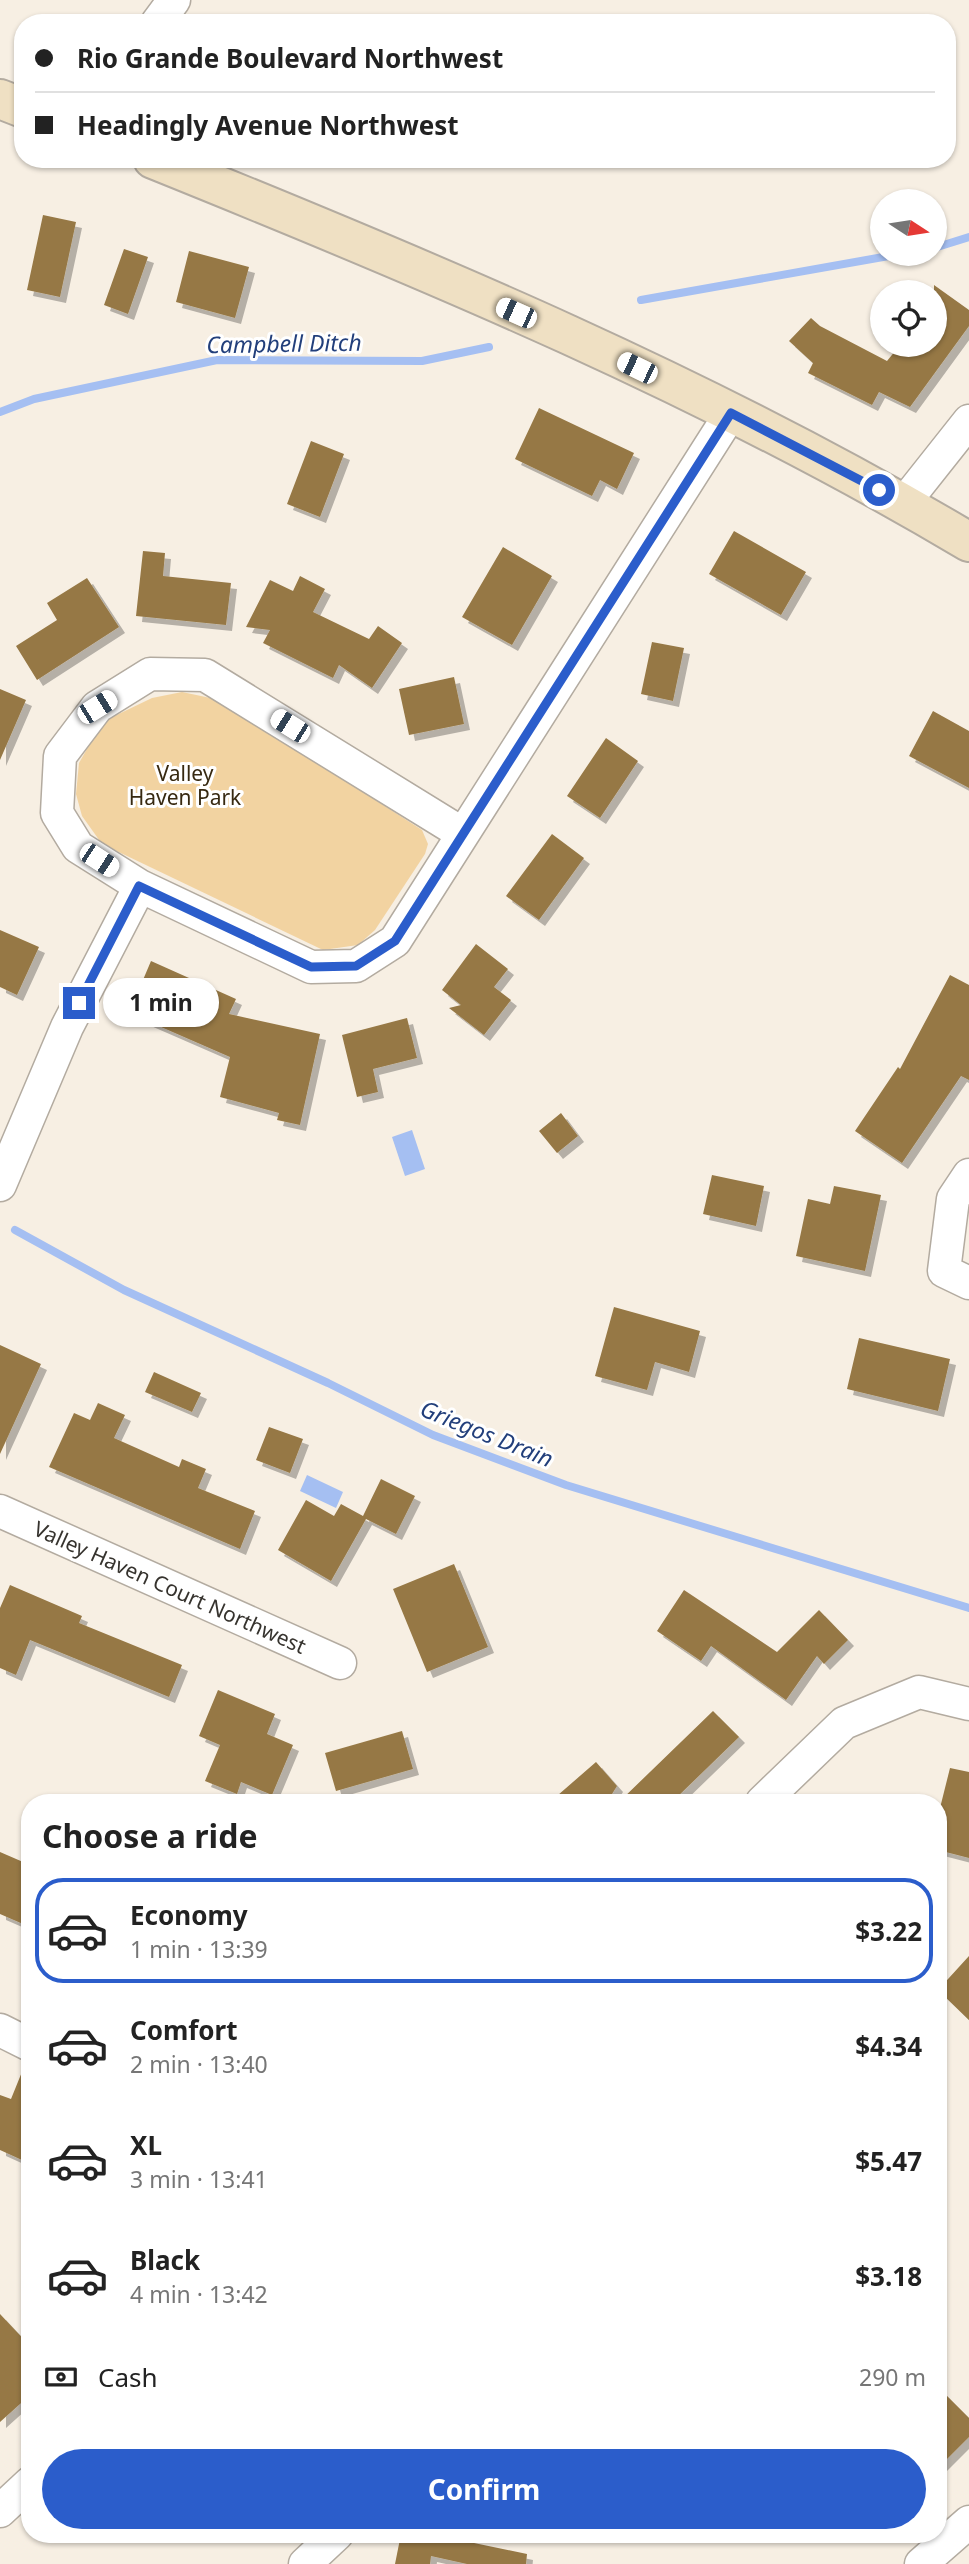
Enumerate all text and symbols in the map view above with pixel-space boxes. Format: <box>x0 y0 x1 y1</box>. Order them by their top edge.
text: Rio Grande Boulevard Northwest <box>77 40 503 76</box>
text: Headingly Avenue Northwest <box>77 107 459 143</box>
north arrow <box>870 189 947 266</box>
map controls <box>870 189 947 357</box>
button: locate <box>870 280 947 357</box>
car <box>493 295 540 331</box>
water label: Campbell Ditch <box>206 326 362 360</box>
car <box>614 349 661 387</box>
route start <box>863 474 895 506</box>
car <box>74 687 121 727</box>
car <box>267 706 314 746</box>
park label: Valley Haven Park <box>129 759 242 811</box>
car <box>76 840 123 880</box>
callout: 1 min <box>104 978 219 1028</box>
text: 1 min <box>129 986 193 1018</box>
route end <box>63 987 95 1019</box>
water label: Griegos Drain <box>416 1392 558 1474</box>
street label: Valley Haven Court Northwest <box>29 1514 311 1660</box>
text: Choose a ride <box>42 1814 258 1857</box>
text: Economy <box>130 1897 248 1933</box>
icon: car <box>46 1899 109 1962</box>
text: $3.22 <box>855 1913 922 1949</box>
text: 1 min · 13:39 <box>130 1933 268 1965</box>
text: Comfort <box>130 2012 238 2048</box>
icon: car <box>46 2014 109 2077</box>
text: $4.34 <box>855 2028 922 2064</box>
text: 2 min · 13:40 <box>130 2048 268 2080</box>
text: XL <box>130 2127 162 2163</box>
icon: car <box>46 2129 109 2192</box>
text: $5.47 <box>855 2143 922 2179</box>
text: 3 min · 13:41 <box>130 2163 268 2195</box>
text: Black <box>130 2242 200 2278</box>
icon: car <box>46 2244 109 2307</box>
text: $3.18 <box>855 2258 922 2294</box>
text: 4 min · 13:42 <box>130 2278 268 2310</box>
icon: cash <box>42 2358 80 2396</box>
text: Cash <box>98 2359 158 2395</box>
text: 290 m <box>859 2361 926 2393</box>
button: Confirm <box>42 2449 926 2529</box>

